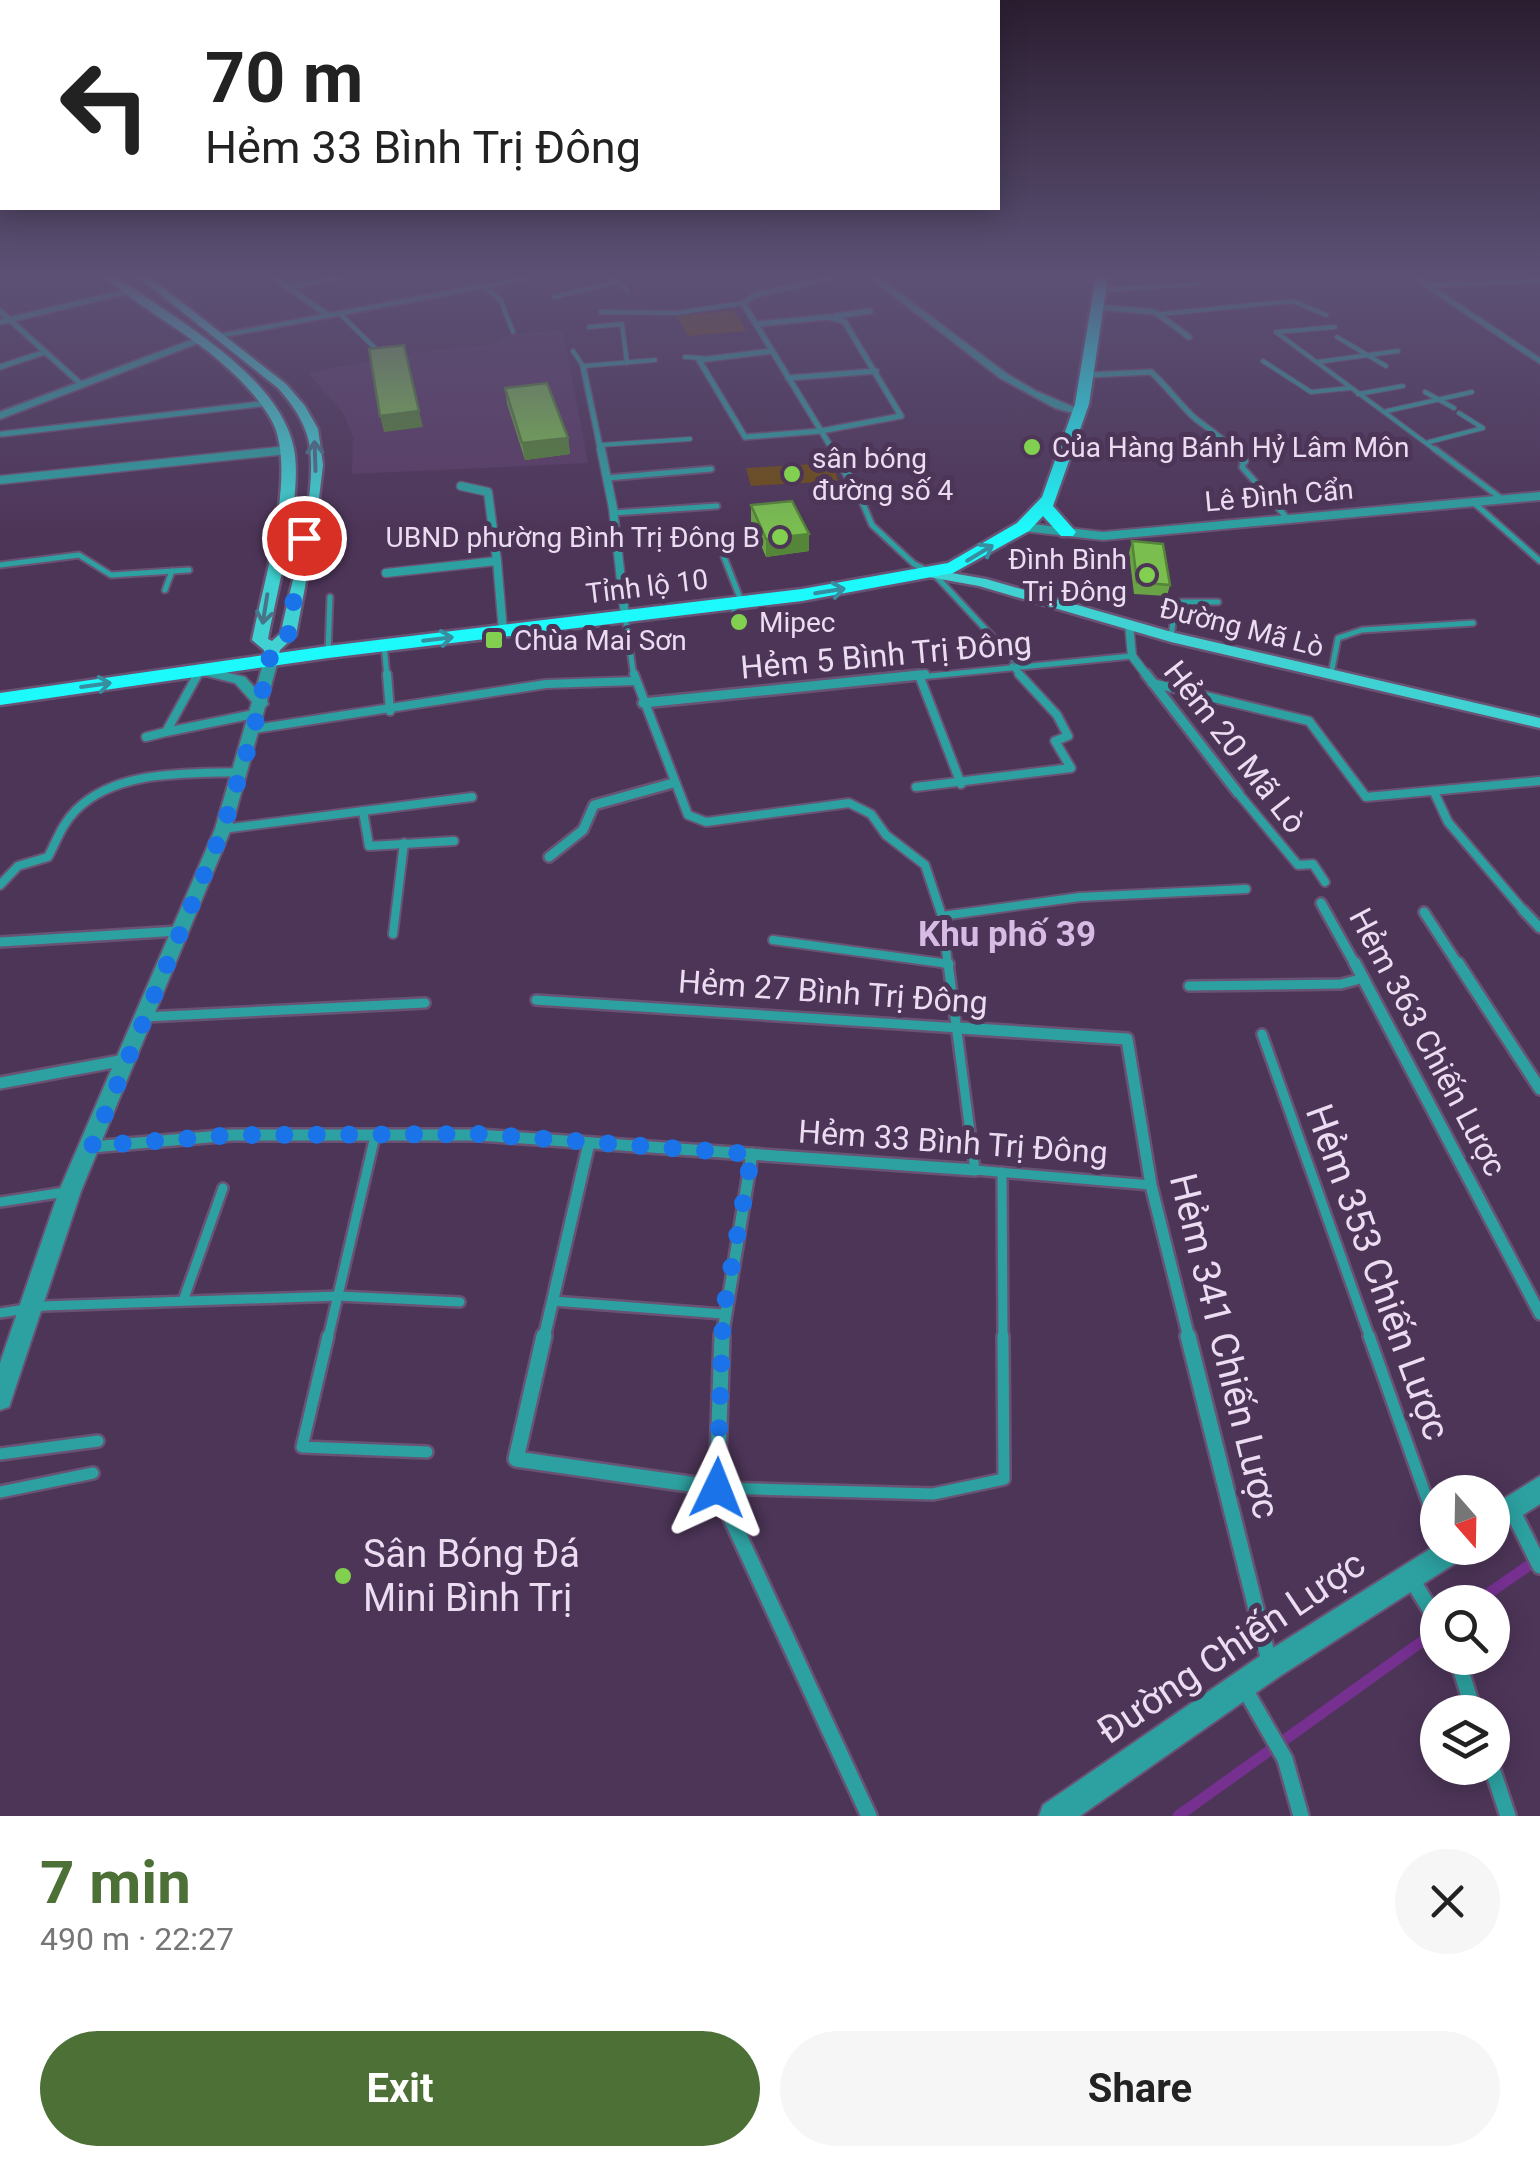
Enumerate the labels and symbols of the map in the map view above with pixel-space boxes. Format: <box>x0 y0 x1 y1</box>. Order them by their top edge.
place label: Của Hàng Bánh Hỷ Lâm Môn <box>1052 431 1410 464</box>
marker: Của Hàng Bánh Hỷ Lâm Môn <box>1021 436 1043 458</box>
one-way arrow <box>305 440 324 472</box>
place label: sân bóng đường số 4 <box>812 442 954 507</box>
marker: sân bóng đường số 4 <box>781 463 803 485</box>
street label: Lê Đình Cẩn <box>1203 473 1355 518</box>
pin <box>262 496 347 581</box>
place label: UBND phường Bình Trị Đông B <box>386 521 760 554</box>
marker: UBND phường Bình Trị Đông B <box>769 526 791 548</box>
one-way arrow <box>965 543 994 563</box>
place label: Đình Bình Trị Đông <box>1008 543 1127 608</box>
street label: Tỉnh lộ 10 <box>584 563 710 610</box>
marker: Đình Bình Trị Đông <box>1136 564 1158 586</box>
one-way arrow <box>813 581 845 600</box>
street label: Đường Mã Lò <box>1156 591 1327 664</box>
one-way arrow <box>256 592 274 625</box>
place label: Mipec <box>759 606 835 639</box>
marker: Mipec <box>728 611 750 633</box>
street label: Hẻm 5 Bình Trị Đông <box>739 623 1033 687</box>
place label: Chùa Mai Sơn <box>514 624 687 657</box>
one-way arrow <box>421 629 453 648</box>
marker: Chùa Mai Sơn <box>483 629 505 651</box>
street label: Hẻm 20 Mã Lò <box>1156 653 1314 841</box>
one-way arrow <box>80 676 112 694</box>
street label: Hẻm 363 Chiến Lược <box>1341 902 1515 1182</box>
district label: Khu phố 39 <box>918 914 1096 955</box>
street label: Hẻm 27 Bình Trị Đông <box>677 962 989 1022</box>
street label: Hẻm 353 Chiến Lược <box>1297 1098 1459 1446</box>
street label: Hẻm 33 Bình Trị Đông <box>797 1112 1109 1172</box>
street label: Hẻm 341 Chiến Lược <box>1161 1169 1289 1523</box>
position arrow <box>665 1436 769 1540</box>
north arrow <box>1420 1475 1510 1565</box>
place label: Sân Bóng Đá Mini Bình Trị <box>363 1532 580 1620</box>
street label: Đường Chiến Lược <box>1089 1541 1373 1753</box>
marker: Sân Bóng Đá Mini Bình Trị <box>332 1565 354 1587</box>

